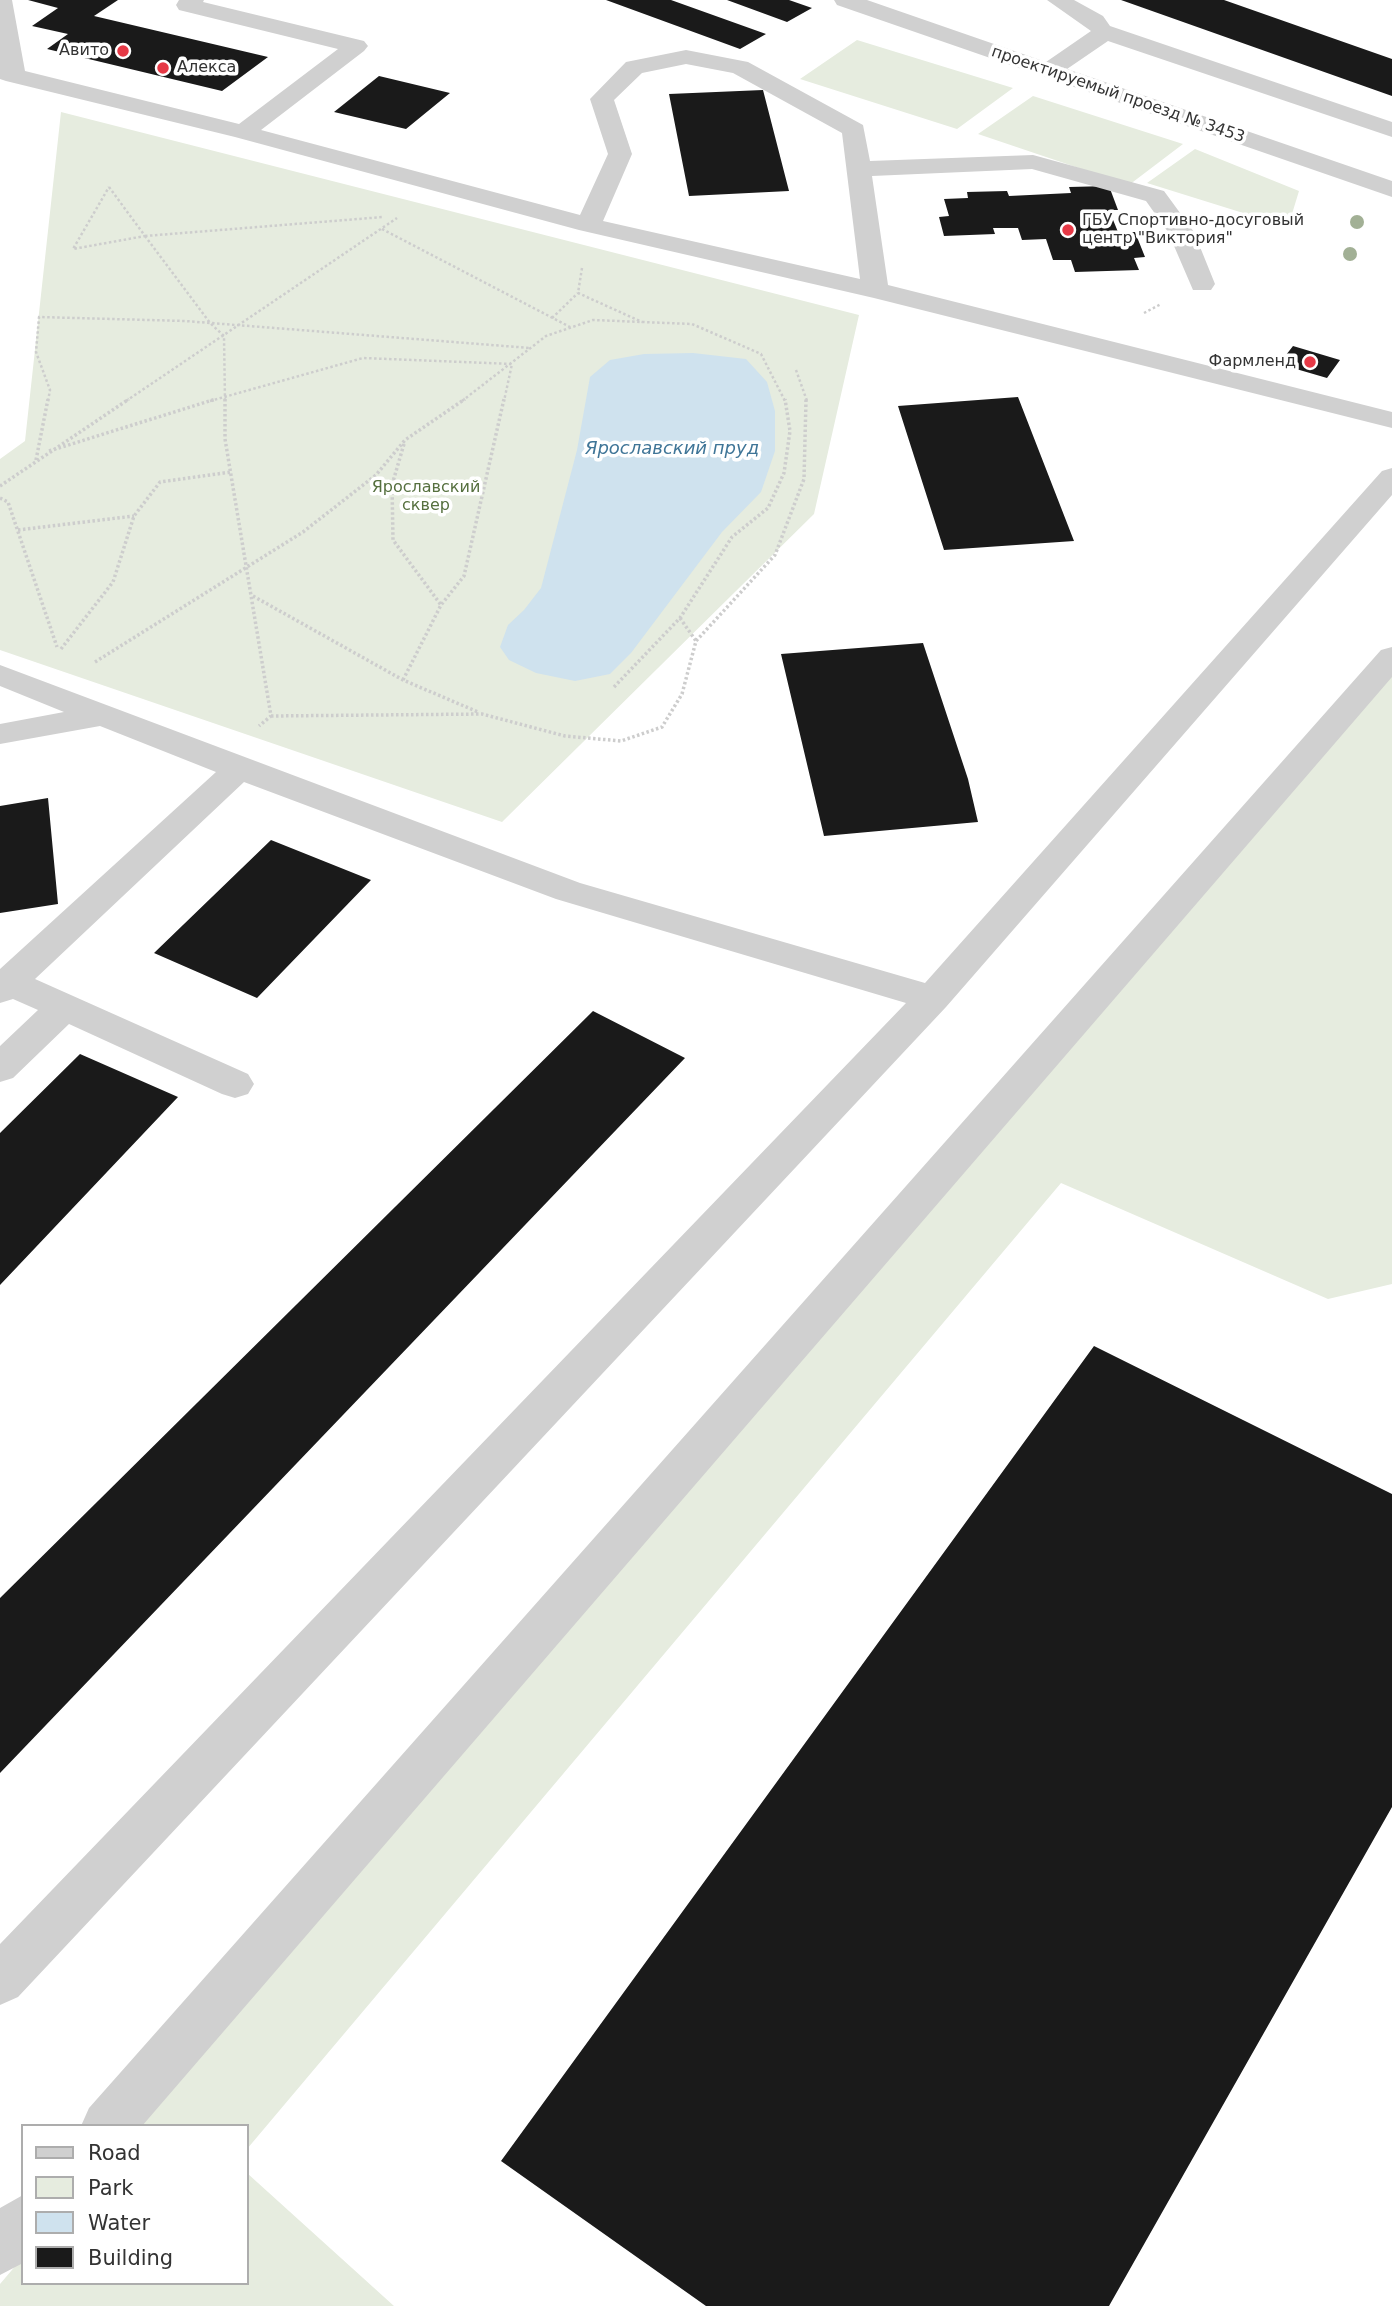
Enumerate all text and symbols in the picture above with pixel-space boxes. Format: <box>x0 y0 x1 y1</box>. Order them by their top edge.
place label: Авито <box>59 41 109 61</box>
marker: Авито <box>115 43 131 59</box>
street label: проектируемый проезд № 3453 <box>989 43 1247 147</box>
place label: Алекса <box>177 58 236 78</box>
marker: Алекса <box>155 60 171 76</box>
place label: ГБУ Спортивно-досуговый центр "Виктория" <box>1082 211 1304 249</box>
marker: ГБУ Спортивно-досуговый центр "Виктория" <box>1060 222 1076 238</box>
place label: Фармленд <box>1209 352 1296 372</box>
marker: Фармленд <box>1302 354 1318 370</box>
water label: Ярославский пруд <box>585 438 759 460</box>
park label: Ярославский сквер <box>372 478 480 516</box>
legend <box>21 2124 248 2285</box>
text: Road <box>88 2141 141 2165</box>
text: Park <box>88 2176 133 2200</box>
text: Water <box>88 2211 150 2235</box>
text: Building <box>88 2246 173 2270</box>

